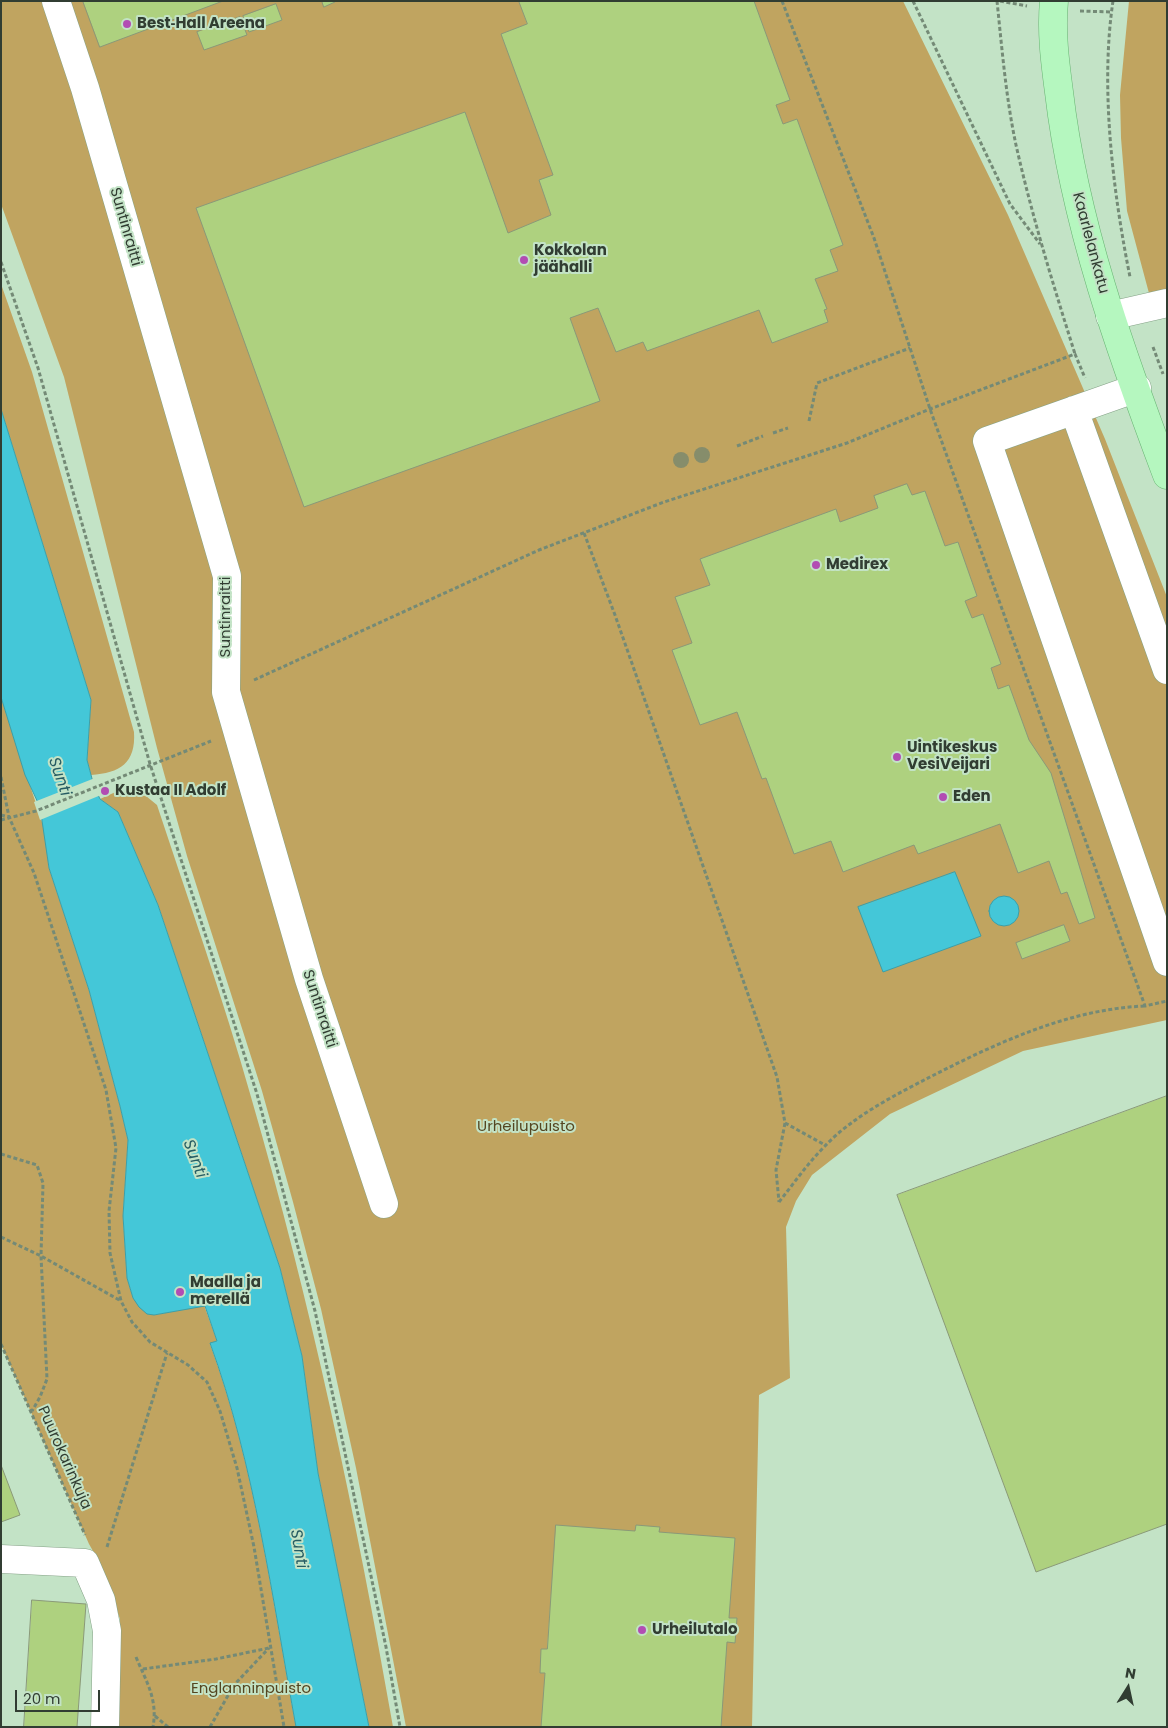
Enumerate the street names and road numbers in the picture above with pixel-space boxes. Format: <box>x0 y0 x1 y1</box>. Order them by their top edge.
street label: Suntinraitti <box>105 186 145 268</box>
street label: Kaarlelankatu <box>1068 190 1112 296</box>
street label: Suntinraitti <box>217 577 235 657</box>
street label: Suntinraitti <box>298 968 340 1050</box>
street label: Puurokarinkuja <box>33 1404 95 1512</box>

